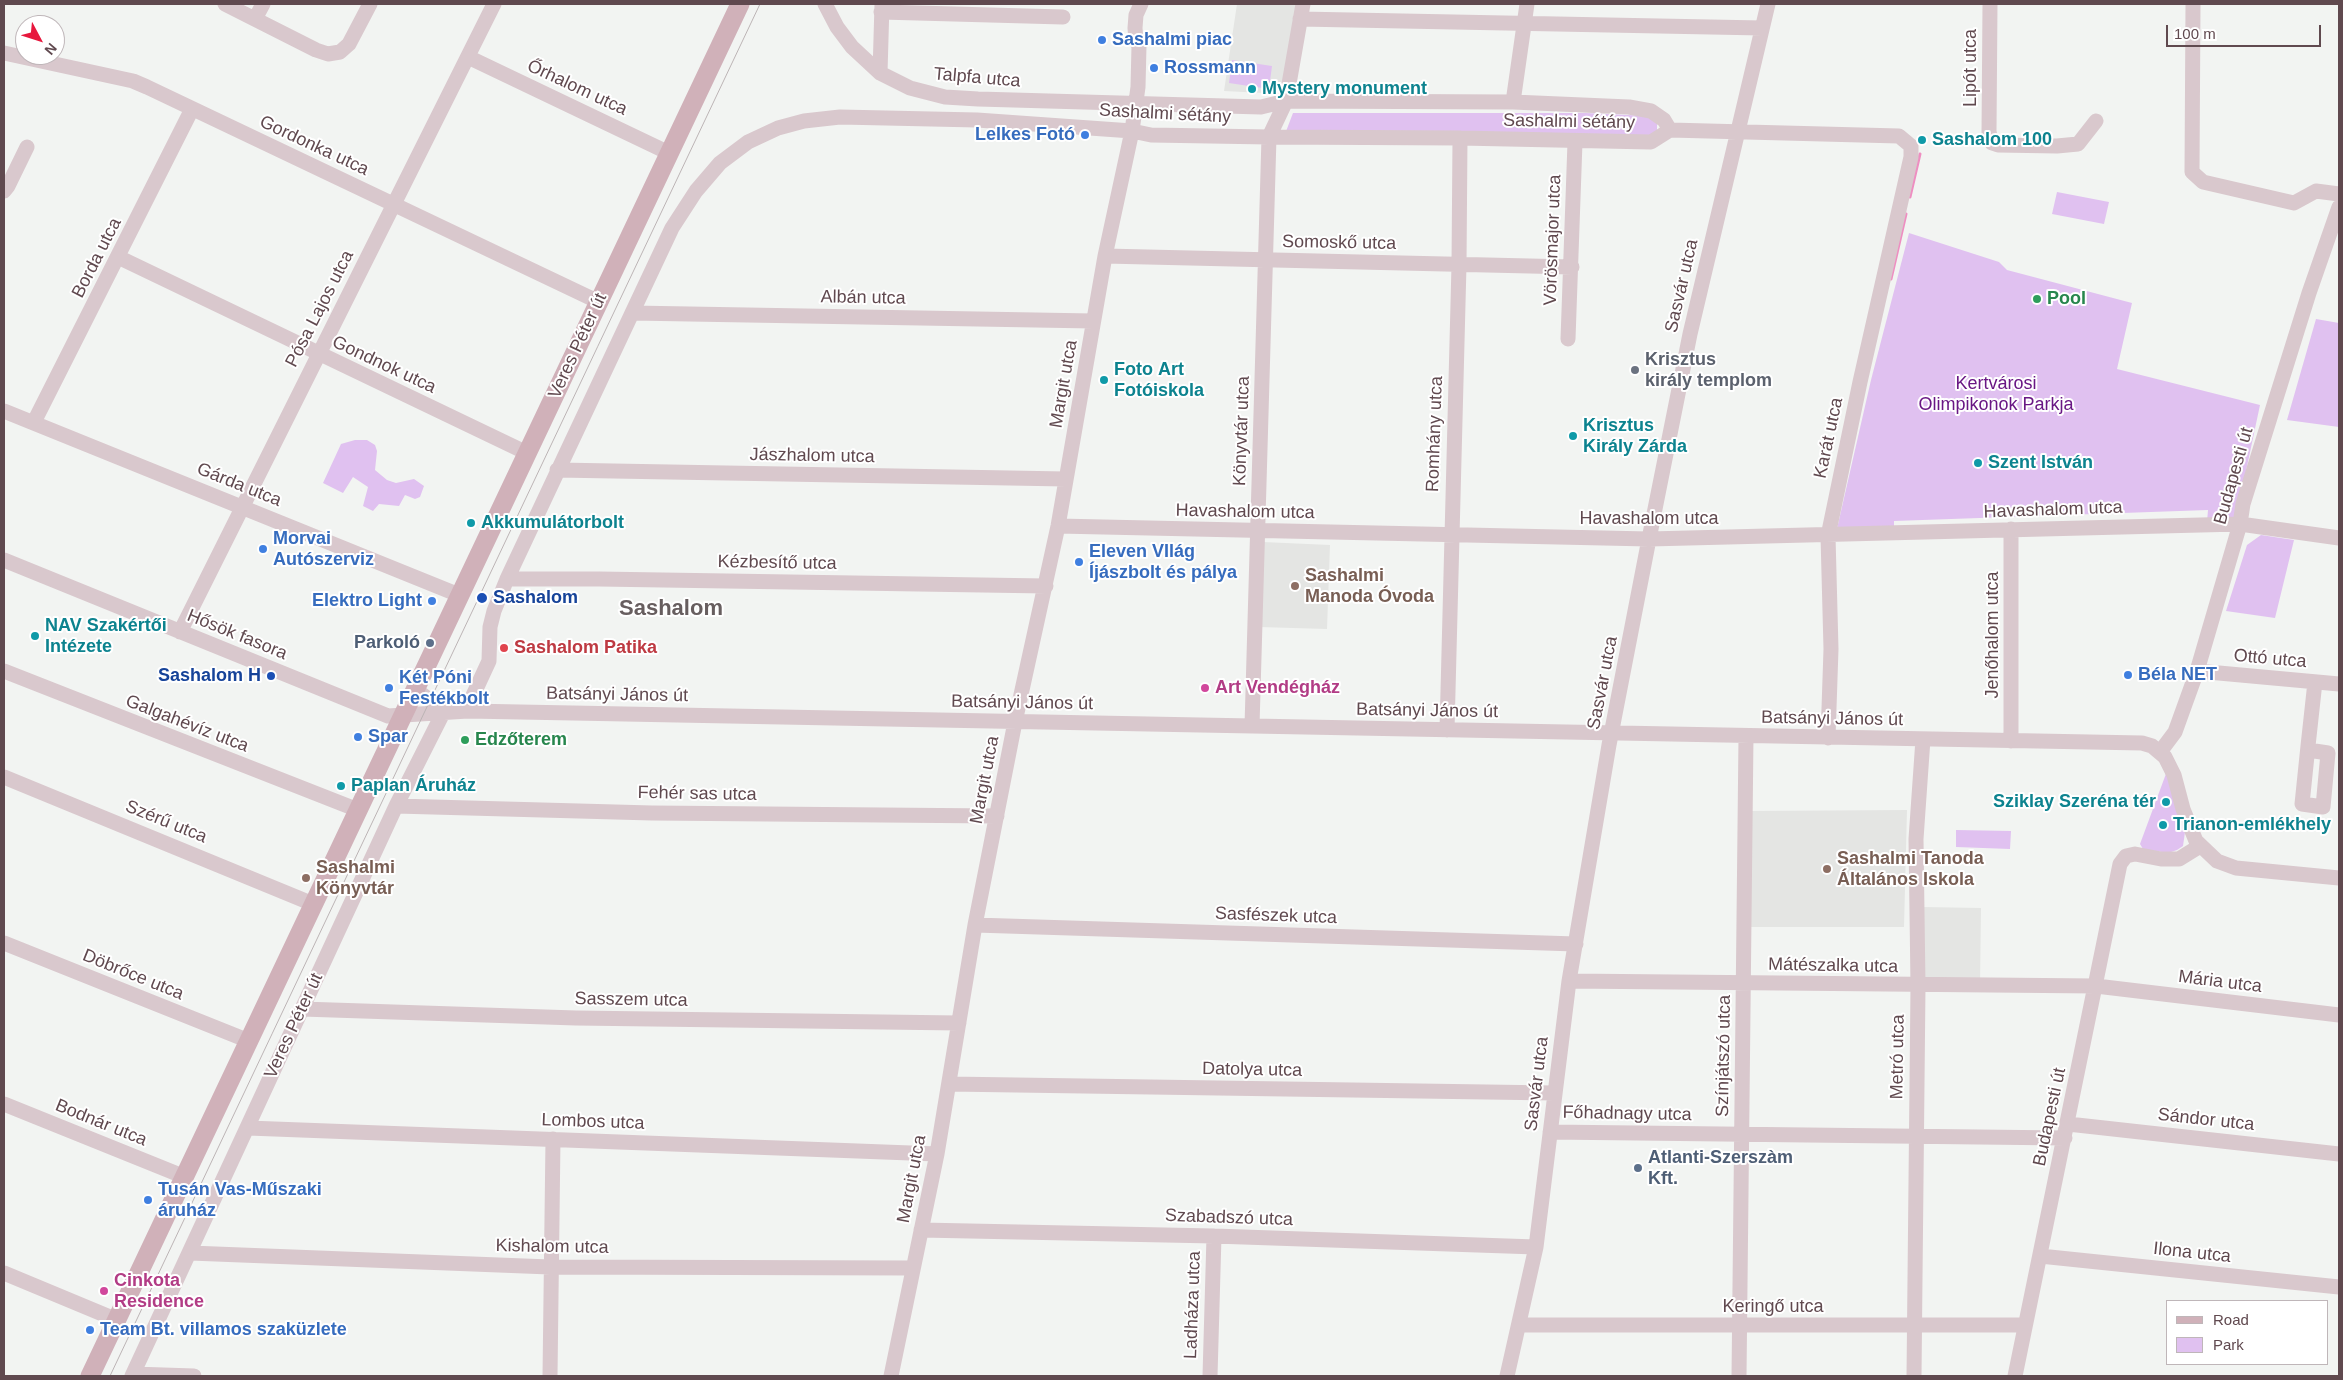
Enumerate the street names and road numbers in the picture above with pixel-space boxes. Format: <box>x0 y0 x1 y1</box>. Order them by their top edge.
street label: Lipót utca <box>1960 29 1982 107</box>
street label: Őrhalom utca <box>523 55 631 121</box>
street label: Talpfa utca <box>933 63 1021 93</box>
street label: Sashalmi sétány <box>1098 100 1232 128</box>
street label: Sashalmi sétány <box>1503 110 1635 134</box>
street label: Gordonka utca <box>256 111 372 181</box>
street label: Vörösmajor utca <box>1540 174 1566 306</box>
street label: Borda utca <box>68 214 126 302</box>
street label: Somoskő utca <box>1282 231 1396 255</box>
street label: Sasvár utca <box>1661 237 1703 335</box>
street label: Pósa Lajos utca <box>281 247 359 371</box>
street label: Albán utca <box>820 286 906 310</box>
street label: Veres Péter út <box>544 290 612 402</box>
street label: Gondnok utca <box>329 332 439 398</box>
street label: Margit utca <box>1046 338 1082 430</box>
street label: Könyvtár utca <box>1229 376 1255 486</box>
street label: Romhány utca <box>1422 376 1448 492</box>
street label: Karát utca <box>1810 396 1848 480</box>
street label: Budapesti út <box>2210 425 2258 527</box>
street label: Jászhalom utca <box>749 444 875 468</box>
street label: Gárda utca <box>194 458 284 512</box>
street label: Havashalom utca <box>1983 497 2123 523</box>
street label: Havashalom utca <box>1175 500 1315 524</box>
street label: Havashalom utca <box>1579 508 1719 530</box>
street label: Kézbesítő utca <box>717 551 837 575</box>
street label: Jenőhalom utca <box>1982 571 2004 699</box>
street label: Hősök fasora <box>184 605 290 665</box>
street label: Sasvár utca <box>1583 634 1623 732</box>
street label: Ottó utca <box>2233 645 2307 673</box>
street label: Batsányi János út <box>546 683 688 707</box>
street label: Galgahévíz utca <box>122 691 252 757</box>
street label: Batsányi János út <box>951 691 1093 715</box>
street label: Batsányi János út <box>1356 699 1498 723</box>
street label: Batsányi János út <box>1761 707 1903 731</box>
street label: Margit utca <box>966 734 1004 826</box>
street label: Fehér sas utca <box>637 782 757 806</box>
street label: Szérű utca <box>122 796 210 848</box>
street label: Sasfészek utca <box>1215 903 1337 929</box>
street label: Döbrőce utca <box>79 945 187 1005</box>
street label: Mátészalka utca <box>1768 954 1898 978</box>
street label: Mária utca <box>2177 966 2263 998</box>
street label: Veres Péter út <box>260 970 328 1082</box>
street label: Sasszem utca <box>574 988 688 1012</box>
street label: Színjátszó utca <box>1712 995 1736 1117</box>
street label: Metró utca <box>1886 1014 1910 1100</box>
street label: Sasvár utca <box>1520 1036 1554 1132</box>
street label: Datolya utca <box>1202 1058 1302 1082</box>
street label: Budapesti út <box>2029 1066 2071 1168</box>
street label: Bodnár utca <box>52 1095 150 1151</box>
street label: Főhadnagy utca <box>1562 1102 1692 1126</box>
street label: Sándor utca <box>2157 1104 2255 1136</box>
street label: Lombos utca <box>541 1109 645 1135</box>
street label: Margit utca <box>893 1133 931 1225</box>
street label: Szabadszó utca <box>1165 1205 1293 1231</box>
street label: Kishalom utca <box>495 1235 609 1259</box>
street label: Ilona utca <box>2152 1238 2232 1268</box>
street label: Ladháza utca <box>1180 1251 1206 1359</box>
street label: Keringő utca <box>1722 1296 1824 1318</box>

